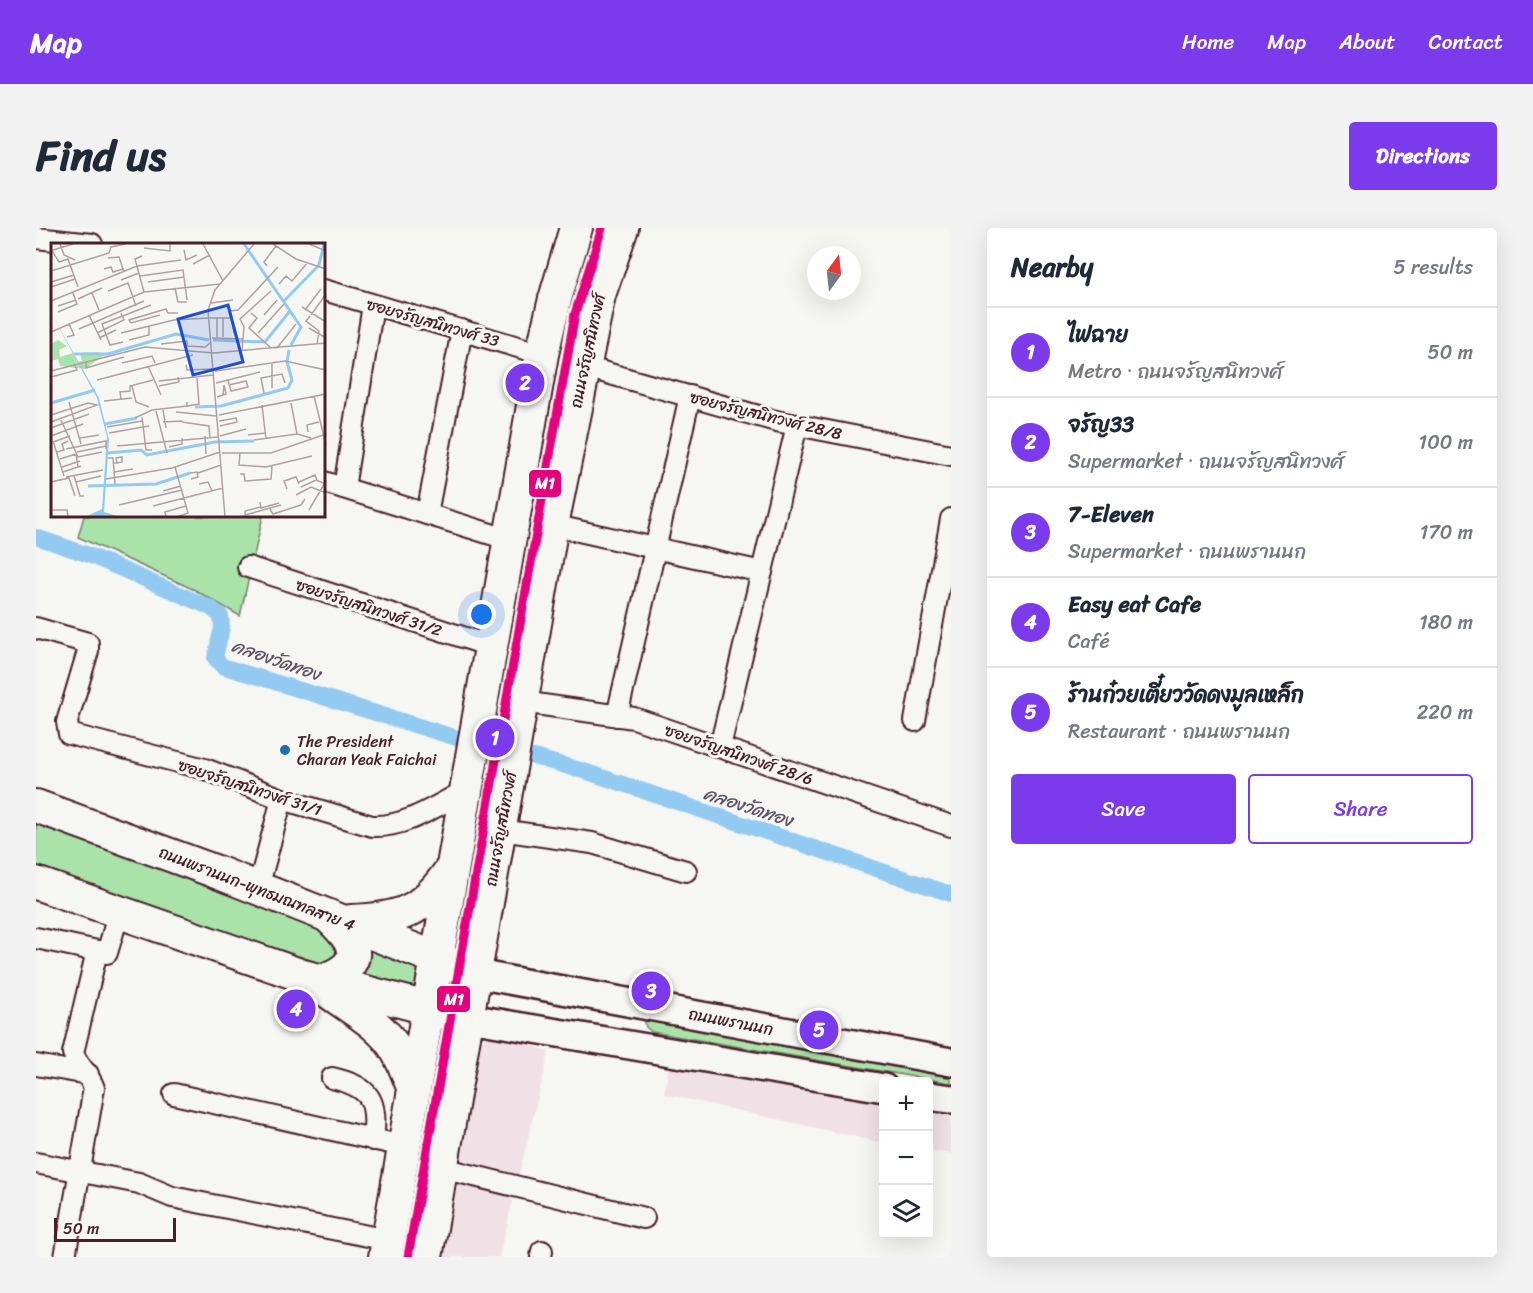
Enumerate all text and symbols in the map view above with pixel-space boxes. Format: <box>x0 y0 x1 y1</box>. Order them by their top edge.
text: Map <box>30 18 82 67</box>
text: Home <box>1182 23 1234 61</box>
text: Map <box>1267 23 1306 61</box>
text: About <box>1339 23 1396 61</box>
text: Contact <box>1429 23 1503 61</box>
text: Find us <box>36 119 166 193</box>
button: Directions <box>1349 122 1497 190</box>
inset map <box>51 243 326 518</box>
text: Nearby <box>1011 244 1093 290</box>
north arrow <box>807 246 861 300</box>
text: 5 results <box>1394 250 1473 285</box>
street label: ถนนจรัญสนิทวงศ์ <box>561 288 614 411</box>
street label: ซอยจรัญสนิทวงศ์ 33 <box>363 290 503 355</box>
text: ไฟฉาย <box>1068 315 1128 354</box>
text: 1 <box>1026 335 1035 370</box>
text: 50 m <box>1428 335 1473 370</box>
text: Metro · ถนนจรัญสนิทวงศ์ <box>1068 354 1283 389</box>
pin: 2 <box>506 360 544 406</box>
street label: ซอยจรัญสนิทวงศ์ 28/8 <box>687 383 845 448</box>
text: จรัญ33 <box>1068 405 1134 444</box>
text: 2 <box>1025 425 1036 460</box>
text: 100 m <box>1419 425 1473 460</box>
text: Supermarket · ถนนจรัญสนิทวงศ์ <box>1068 444 1344 479</box>
line badge: M1 <box>528 469 562 498</box>
text: M1 <box>534 469 555 498</box>
text: 7-Eleven <box>1068 495 1154 534</box>
text: 3 <box>1025 515 1036 550</box>
text: 170 m <box>1420 515 1473 550</box>
text: Supermarket · ถนนพรานนก <box>1068 534 1306 569</box>
street label: ซอยจรัญสนิทวงศ์ 31/2 <box>292 570 446 645</box>
text: Easy eat Cafe <box>1068 585 1201 624</box>
your location <box>467 600 496 629</box>
text: 4 <box>1024 605 1037 640</box>
text: 180 m <box>1419 605 1473 640</box>
text: Café <box>1068 624 1110 659</box>
water label: คลองวัดทอง <box>227 630 327 691</box>
text: ร้านก๋วยเตี๋ยววัดดงมูลเหล็ก <box>1068 675 1304 714</box>
text: 5 <box>1024 695 1037 730</box>
text: 220 m <box>1417 695 1473 730</box>
text: Restaurant · ถนนพรานนก <box>1068 714 1290 749</box>
street label: ซอยจรัญสนิทวงศ์ 28/6 <box>661 715 817 793</box>
pin: 1 <box>476 716 514 760</box>
place label: The President Charan Yeak Faichai <box>297 727 437 774</box>
marker: The President Charan Yeak Faichai <box>278 743 292 757</box>
street label: ซอยจรัญสนิทวงศ์ 31/1 <box>174 751 326 824</box>
street label: ถนนจรัญสนิทวงศ์ <box>476 766 525 889</box>
button: Save <box>1011 774 1236 844</box>
button: Share <box>1248 774 1473 844</box>
water label: คลองวัดทอง <box>699 778 799 837</box>
street label: ถนนพรานนก-พุทธมณฑลสาย 4 <box>154 838 359 939</box>
pin: 3 <box>632 968 670 1014</box>
line badge: M1 <box>436 985 471 1013</box>
text: M1 <box>443 985 464 1014</box>
pin: 4 <box>276 986 316 1032</box>
street label: ถนนพรานนก <box>686 999 776 1044</box>
pin: 5 <box>800 1008 838 1052</box>
map controls <box>879 1077 933 1239</box>
button: + <box>879 1077 933 1131</box>
button: − <box>879 1131 933 1185</box>
button: layers <box>879 1185 933 1239</box>
text: 50 m <box>63 1214 99 1243</box>
scale bar <box>54 1215 176 1242</box>

